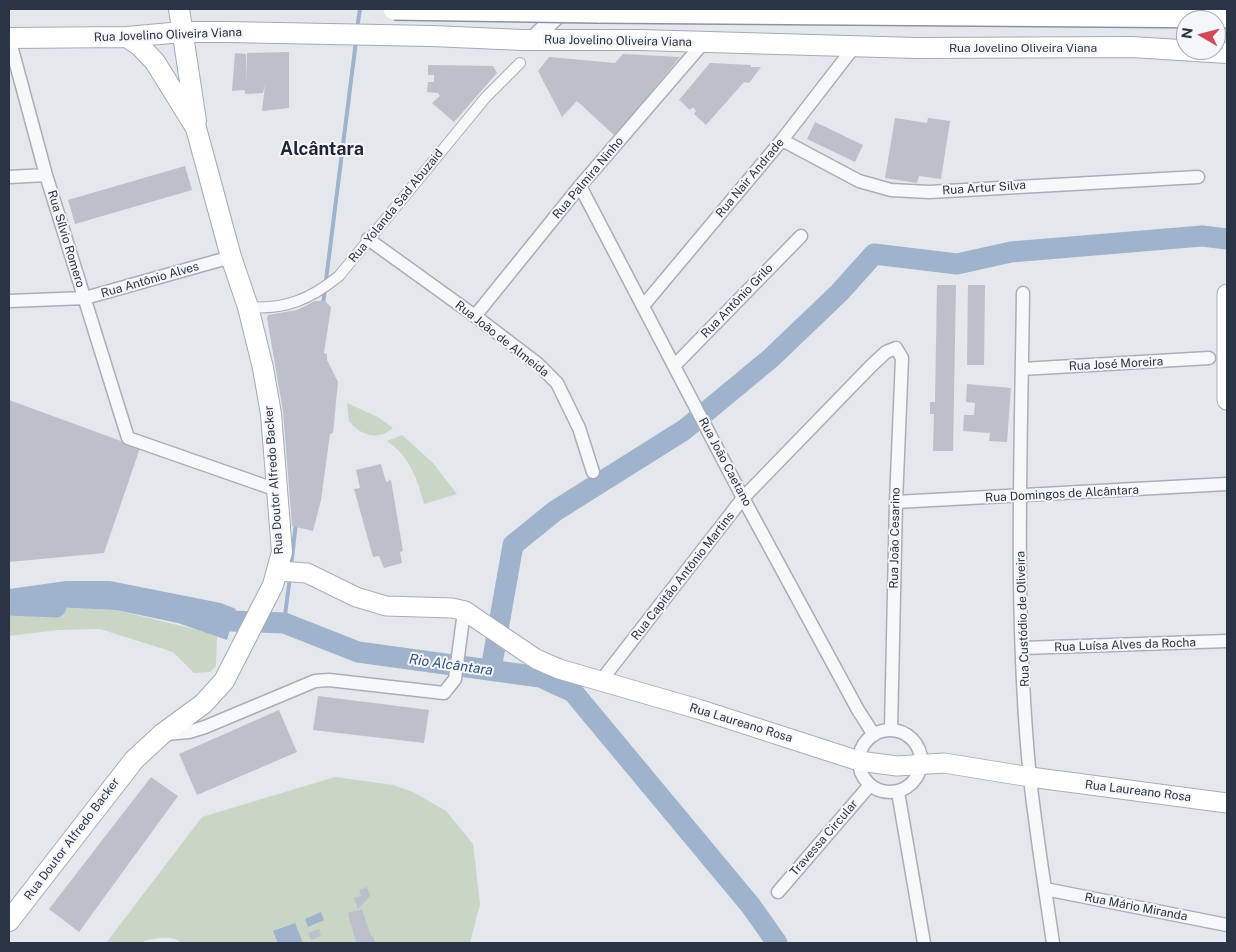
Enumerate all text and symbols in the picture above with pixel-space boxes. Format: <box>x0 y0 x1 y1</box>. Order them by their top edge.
north arrow <box>1176 10 1226 60</box>
street label: Rua Jovelino Oliveira Viana <box>94 25 242 45</box>
text: N <box>1178 27 1196 40</box>
street label: Rua Jovelino Oliveira Viana <box>544 33 692 49</box>
street label: Rua Jovelino Oliveira Viana <box>949 41 1097 55</box>
street label: Rua Palmira Ninho <box>550 134 626 222</box>
street label: Rua Nair Andrade <box>713 136 787 220</box>
district label: Alcântara <box>280 138 364 160</box>
street label: Rua Yolanda Sad Abuzaid <box>346 146 446 266</box>
street label: Rua Artur Silva <box>942 178 1026 198</box>
street label: Rua Sílvio Romero <box>44 189 88 289</box>
street label: Rua Antônio Alves <box>99 259 201 301</box>
street label: Rua Antônio Grilo <box>698 261 776 341</box>
street label: Rua João de Almeida <box>452 298 552 380</box>
street label: Rua José Moreira <box>1068 354 1164 374</box>
street label: Rua Doutor Alfredo Backer <box>262 405 286 555</box>
street label: Rua João Caetano <box>696 415 754 509</box>
street label: Rua Domingos de Alcântara <box>985 483 1139 505</box>
street label: Rua João Cesarino <box>887 487 903 589</box>
street label: Rua Capitão Antônio Martins <box>628 509 738 643</box>
street label: Rua Custódio de Oliveira <box>1013 551 1033 687</box>
street label: Rua Luísa Alves da Rocha <box>1054 635 1196 655</box>
water label: Rio Alcântara <box>408 651 494 679</box>
street label: Rua Laureano Rosa <box>688 700 794 746</box>
street label: Rua Doutor Alfredo Backer <box>21 775 123 903</box>
street label: Rua Laureano Rosa <box>1084 777 1192 805</box>
street label: Travessa Circular <box>787 797 861 879</box>
street label: Rua Mário Miranda <box>1083 890 1189 924</box>

